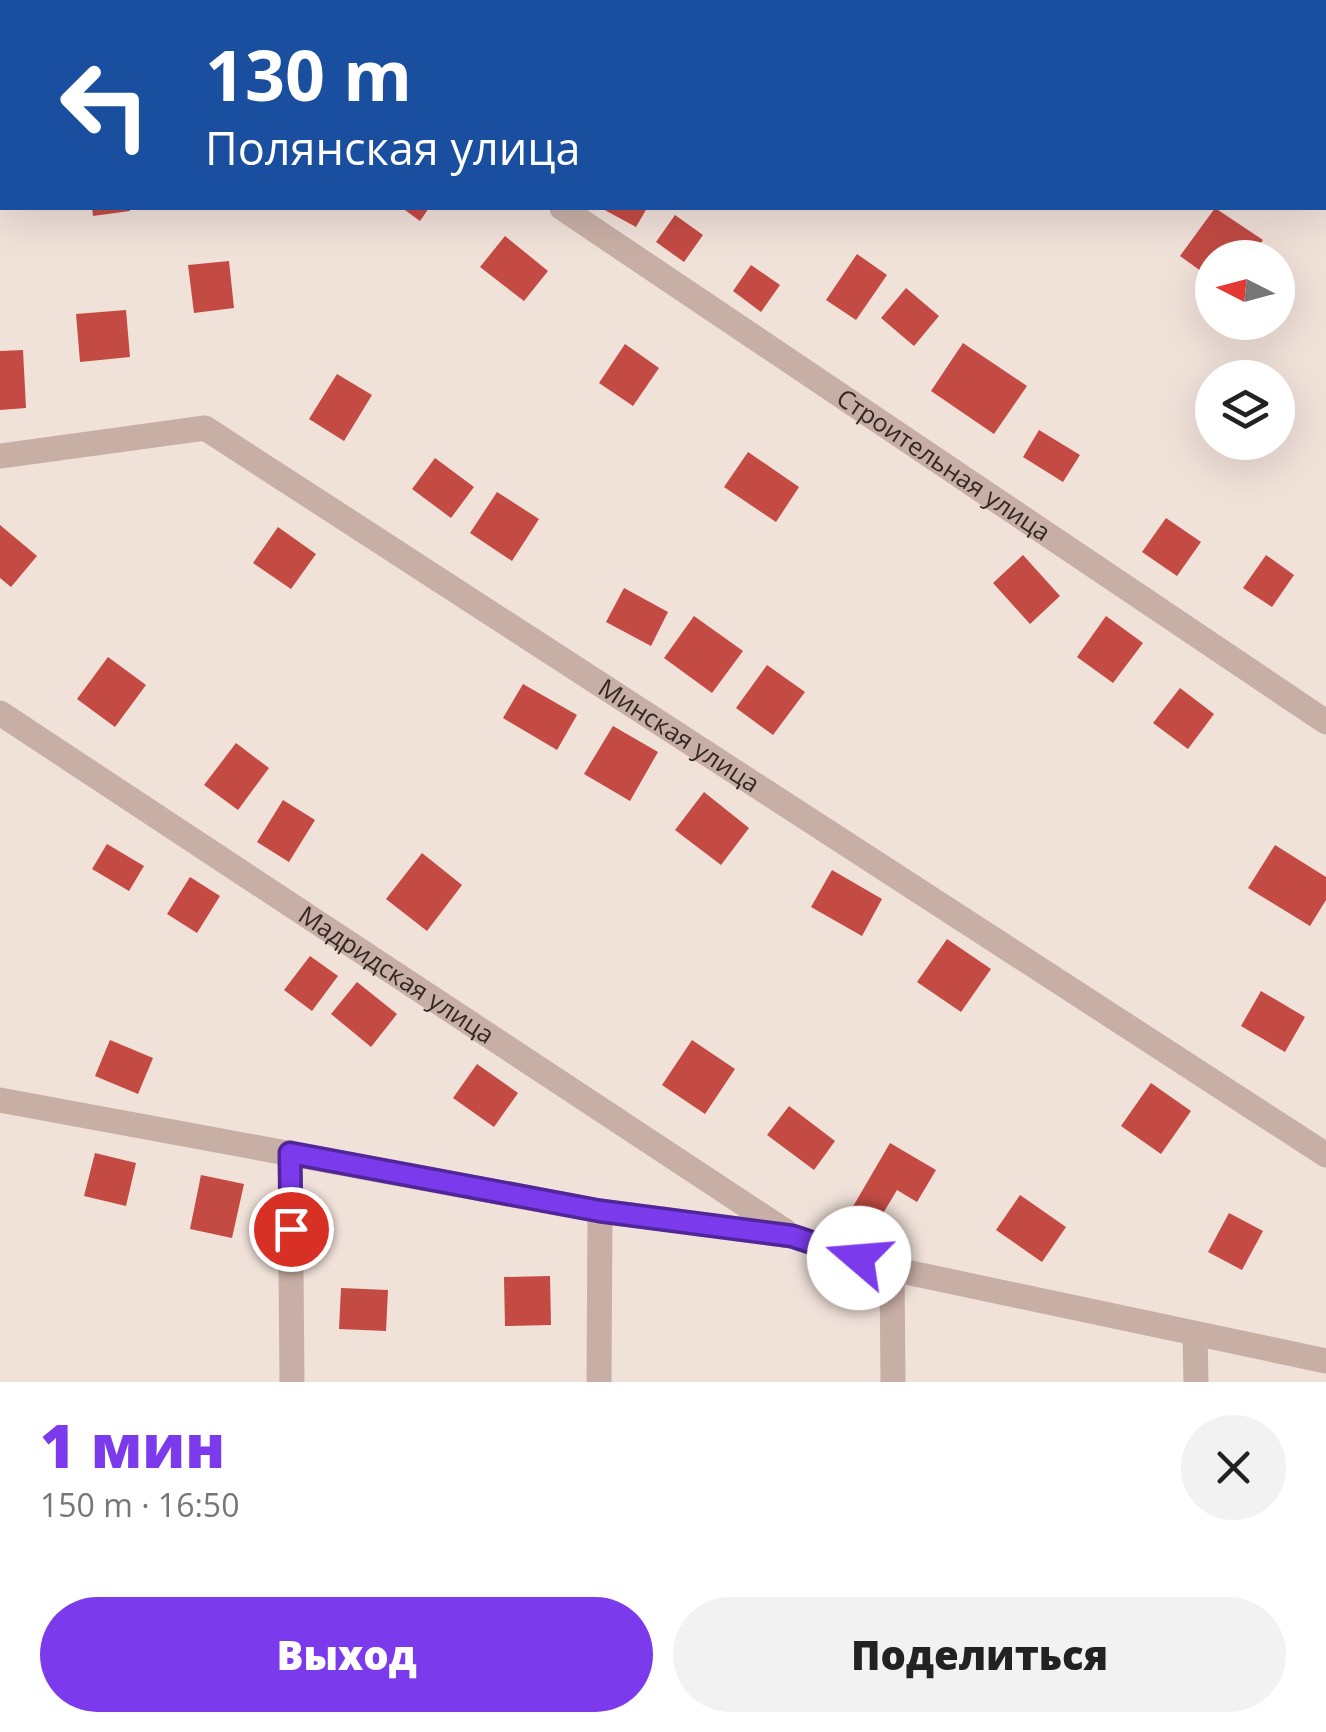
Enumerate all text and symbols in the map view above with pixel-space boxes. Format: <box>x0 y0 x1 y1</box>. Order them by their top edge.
text: 130 m <box>205 26 412 122</box>
icon: left <box>40 40 170 170</box>
text: Полянская улица <box>205 117 580 178</box>
north arrow <box>1195 240 1295 340</box>
map controls <box>1195 240 1295 460</box>
button: layers <box>1195 360 1295 460</box>
street label: Строительная улица <box>831 380 1058 548</box>
street label: Минская улица <box>593 670 767 799</box>
street label: Мадридская улица <box>293 897 501 1051</box>
pin <box>249 1187 334 1272</box>
icon: arrive <box>264 1202 319 1257</box>
position arrow <box>807 1206 911 1310</box>
text: 1 мин <box>40 1404 225 1486</box>
button: close <box>1181 1415 1286 1520</box>
text: 150 m · 16:50 <box>40 1483 239 1526</box>
button: Выход <box>40 1597 653 1712</box>
button: Поделиться <box>673 1597 1286 1712</box>

